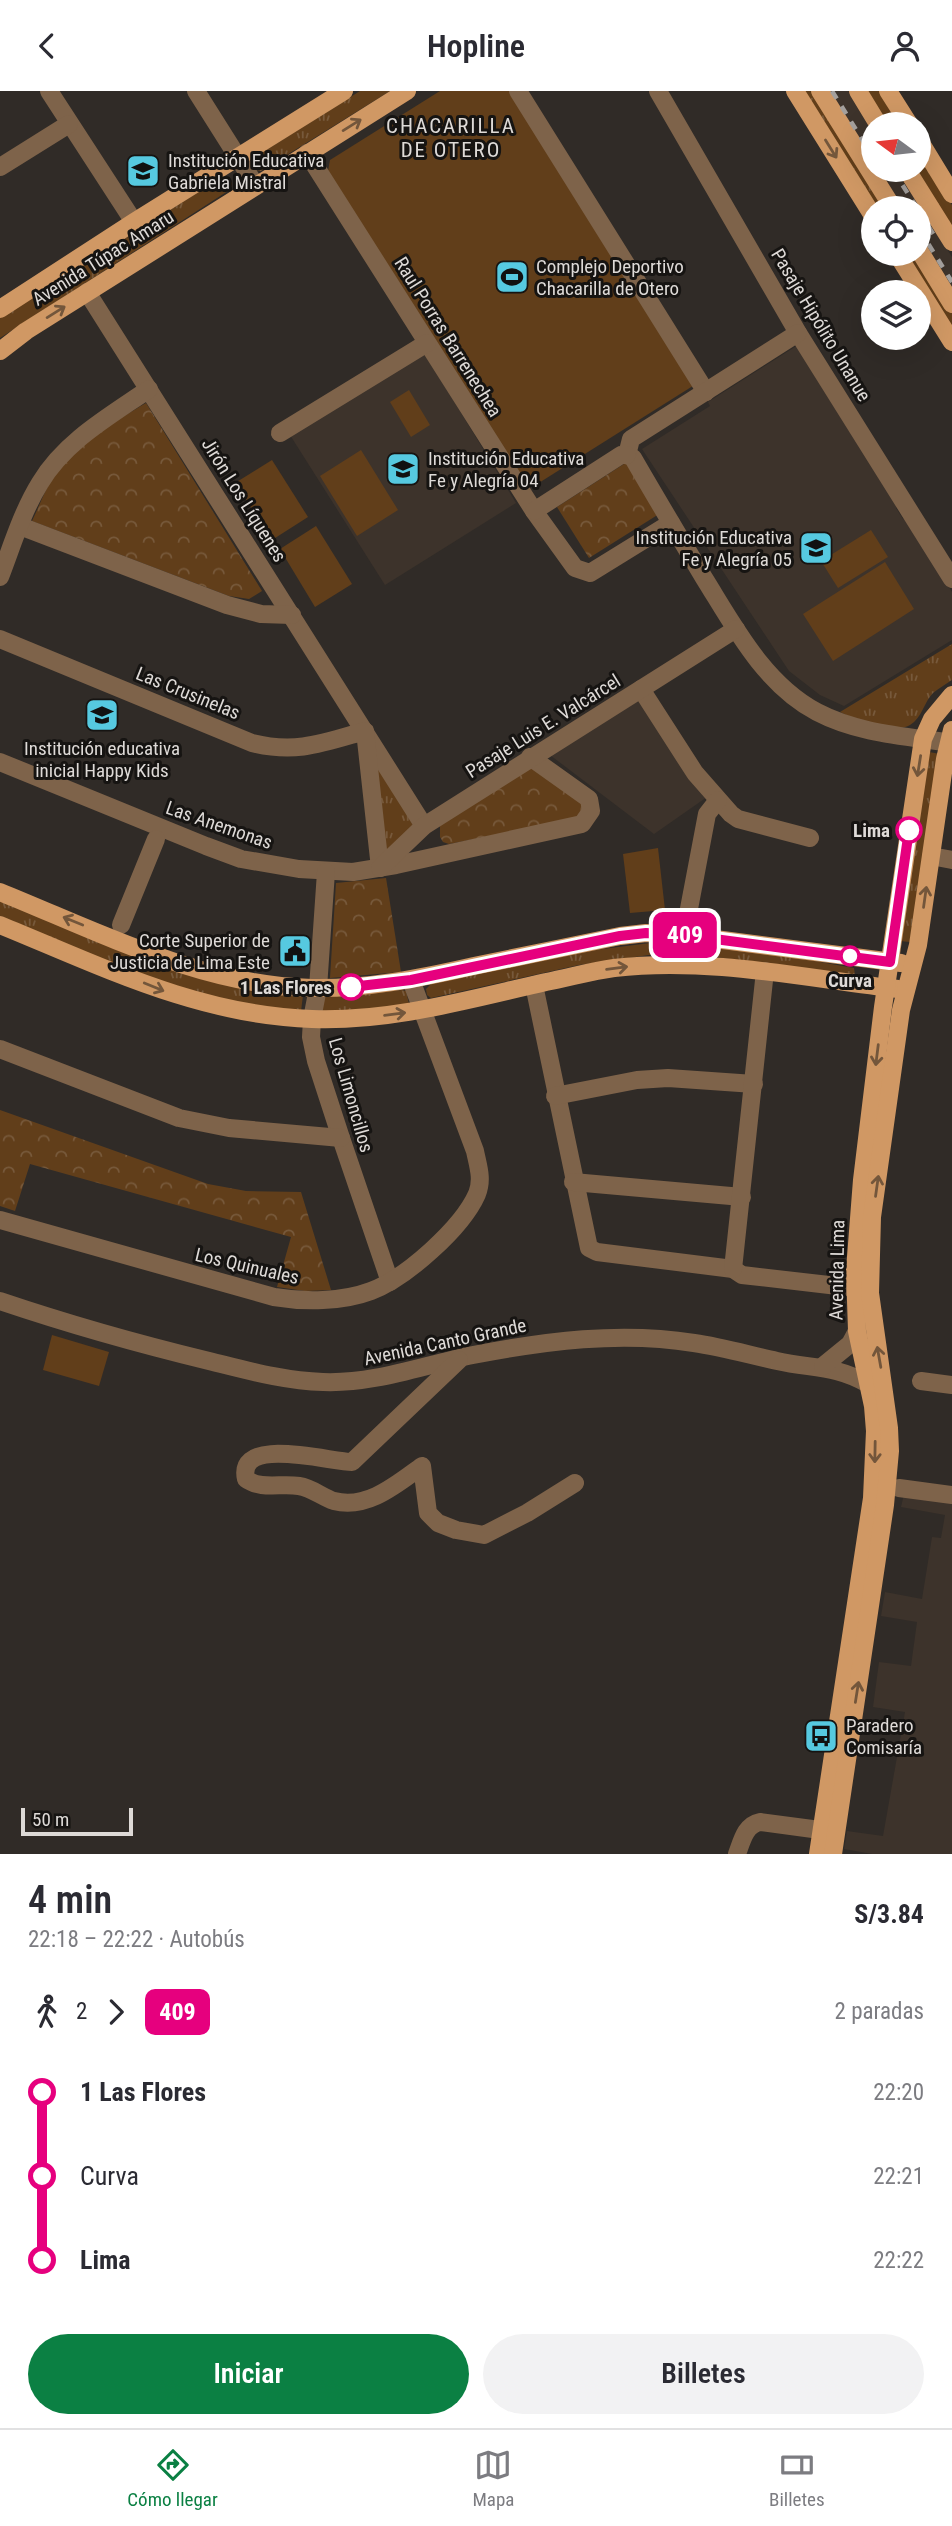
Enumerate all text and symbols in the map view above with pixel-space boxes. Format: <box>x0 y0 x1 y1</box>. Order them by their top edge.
icon: back <box>28 27 66 65</box>
text: Hopline <box>427 27 525 65</box>
icon: person <box>886 27 924 65</box>
north arrow <box>861 112 931 182</box>
map controls <box>861 112 931 350</box>
district label: CHACARILLA DE OTERO <box>386 114 516 162</box>
one-way arrow <box>342 118 361 133</box>
one-way arrow <box>825 138 839 158</box>
place label: Institución Educativa Gabriela Mistral <box>168 149 324 194</box>
school or university icon: Institución Educativa Gabriela Mistral <box>124 152 162 190</box>
button: locate <box>861 196 931 266</box>
street label: Avenida Túpac Amaru <box>28 205 178 311</box>
street label: Pasaje Hipólito Unanue <box>766 244 876 406</box>
street label: Raul Porras Barrenechea <box>389 253 507 421</box>
place label: Complejo Deportivo Chacarilla de Otero <box>536 255 684 300</box>
sports icon: Complejo Deportivo Chacarilla de Otero <box>493 258 531 296</box>
button: layers <box>861 280 931 350</box>
one-way arrow <box>46 305 65 320</box>
street label: Jirón Los Líquenes <box>197 434 291 566</box>
place label: Institución Educativa Fe y Alegría 04 <box>428 447 584 492</box>
school or university icon: Institución Educativa Fe y Alegría 04 <box>384 450 422 488</box>
place label: Institución Educativa Fe y Alegría 05 <box>636 526 792 571</box>
school or university icon: Institución Educativa Fe y Alegría 05 <box>797 529 835 567</box>
street label: Las Crusinelas <box>133 662 243 724</box>
street label: Pasaje Luis E. Valcárcel <box>461 669 625 783</box>
school or university icon: Institución educativa inicial Happy Kids <box>83 696 121 734</box>
place label: Institución educativa inicial Happy Kids <box>24 737 180 782</box>
one-way arrow <box>912 754 925 777</box>
street label: Las Anemonas <box>163 796 275 854</box>
marker: Lima <box>896 817 922 843</box>
place label: Lima <box>853 819 890 842</box>
one-way arrow <box>918 886 931 909</box>
line badge: 409 <box>645 912 725 958</box>
one-way arrow <box>62 914 84 927</box>
text: 409 <box>667 921 703 949</box>
place label: Corte Superior de Justicia de Lima Este <box>110 929 270 974</box>
public building icon: Corte Superior de Justicia de Lima Este <box>276 932 314 970</box>
marker: Curva <box>840 946 860 966</box>
one-way arrow <box>605 961 628 974</box>
place label: Curva <box>828 969 872 992</box>
marker: 1 Las Flores <box>338 974 364 1000</box>
place label: 1 Las Flores <box>240 976 332 999</box>
one-way arrow <box>143 982 165 995</box>
one-way arrow <box>383 1007 405 1020</box>
street label: Los Limoncillos <box>324 1035 378 1155</box>
one-way arrow <box>871 1043 884 1066</box>
one-way arrow <box>870 1175 883 1197</box>
street label: Avenida Lima <box>825 1219 849 1321</box>
street label: Los Quinuales <box>193 1243 301 1289</box>
street label: Avenida Canto Grande <box>362 1314 528 1370</box>
one-way arrow <box>872 1346 885 1369</box>
one-way arrow <box>868 1440 882 1463</box>
one-way arrow <box>850 1681 863 1704</box>
place label: Paradero Comisaría <box>846 1714 922 1759</box>
bus stop icon: Paradero Comisaría <box>802 1717 840 1755</box>
scale bar <box>21 1805 133 1837</box>
text: 50 m <box>32 1808 69 1831</box>
text: 4 min <box>28 1878 112 1922</box>
text: S/3.84 <box>854 1899 924 1929</box>
text: 22:18 – 22:22 · Autobús <box>28 1926 245 1953</box>
icon: walk <box>28 1993 66 2031</box>
icon: forward <box>97 1993 135 2031</box>
text: 2 <box>76 1998 87 2025</box>
text: 409 <box>159 1998 196 2026</box>
text: 2 paradas <box>835 1998 924 2025</box>
text: 1 Las Flores <box>80 2077 206 2107</box>
text: 22:20 <box>873 2079 924 2106</box>
text: Curva <box>80 2161 139 2191</box>
text: 22:21 <box>873 2163 924 2190</box>
text: Lima <box>80 2245 131 2275</box>
text: 22:22 <box>873 2247 924 2274</box>
button: Iniciar <box>28 2334 469 2414</box>
button: Billetes <box>483 2334 924 2414</box>
tab: Cómo llegar <box>127 2446 218 2511</box>
tab: Mapa <box>472 2446 514 2511</box>
tab: Billetes <box>769 2446 825 2511</box>

